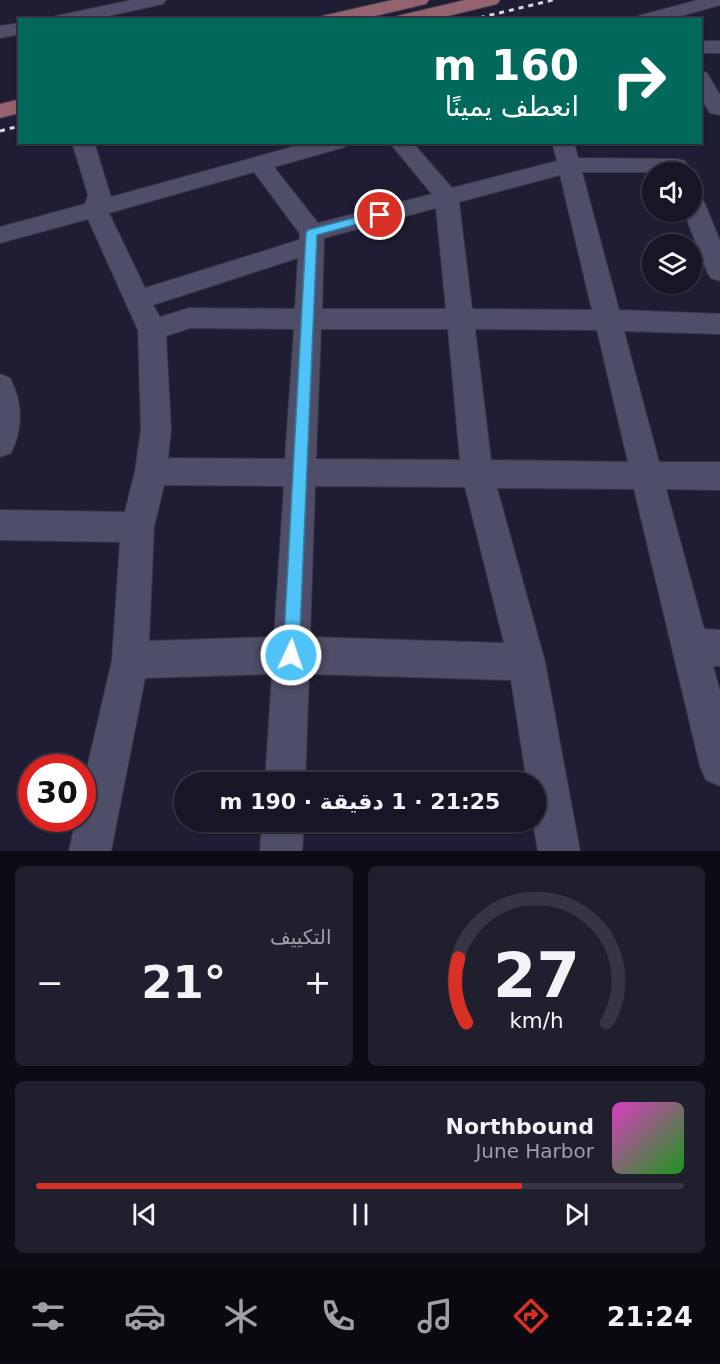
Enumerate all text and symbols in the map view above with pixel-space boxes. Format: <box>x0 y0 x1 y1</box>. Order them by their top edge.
text: 160 m <box>433 41 579 90</box>
icon: right <box>600 42 678 120</box>
text: انعطف يمينًا <box>445 91 579 122</box>
map controls <box>642 162 702 294</box>
button: sound <box>642 162 702 222</box>
pin <box>354 189 405 240</box>
icon: arrive <box>363 198 396 231</box>
button: layers <box>642 234 702 294</box>
position arrow <box>259 623 323 687</box>
speed limit sign: 30 <box>18 754 96 832</box>
text: 21:25 · 1 دقيقة · 190 m <box>220 789 500 814</box>
text: التكييف <box>270 925 332 949</box>
text: 27 <box>493 939 580 1012</box>
text: 21° <box>141 956 226 1009</box>
text: − <box>36 963 64 1002</box>
text: + <box>304 963 332 1002</box>
text: km/h <box>509 1008 563 1033</box>
text: Northbound <box>446 1114 594 1139</box>
text: June Harbor <box>475 1139 594 1163</box>
icon: previous <box>128 1198 161 1231</box>
icon: pause <box>344 1198 377 1231</box>
icon: next <box>560 1198 593 1231</box>
icon: filters <box>27 1295 69 1337</box>
icon: car <box>124 1295 166 1337</box>
icon: climate <box>220 1295 262 1337</box>
icon: phone <box>317 1295 359 1337</box>
icon: music <box>414 1295 456 1337</box>
icon: directions <box>510 1295 552 1337</box>
text: 21:24 <box>607 1301 693 1332</box>

